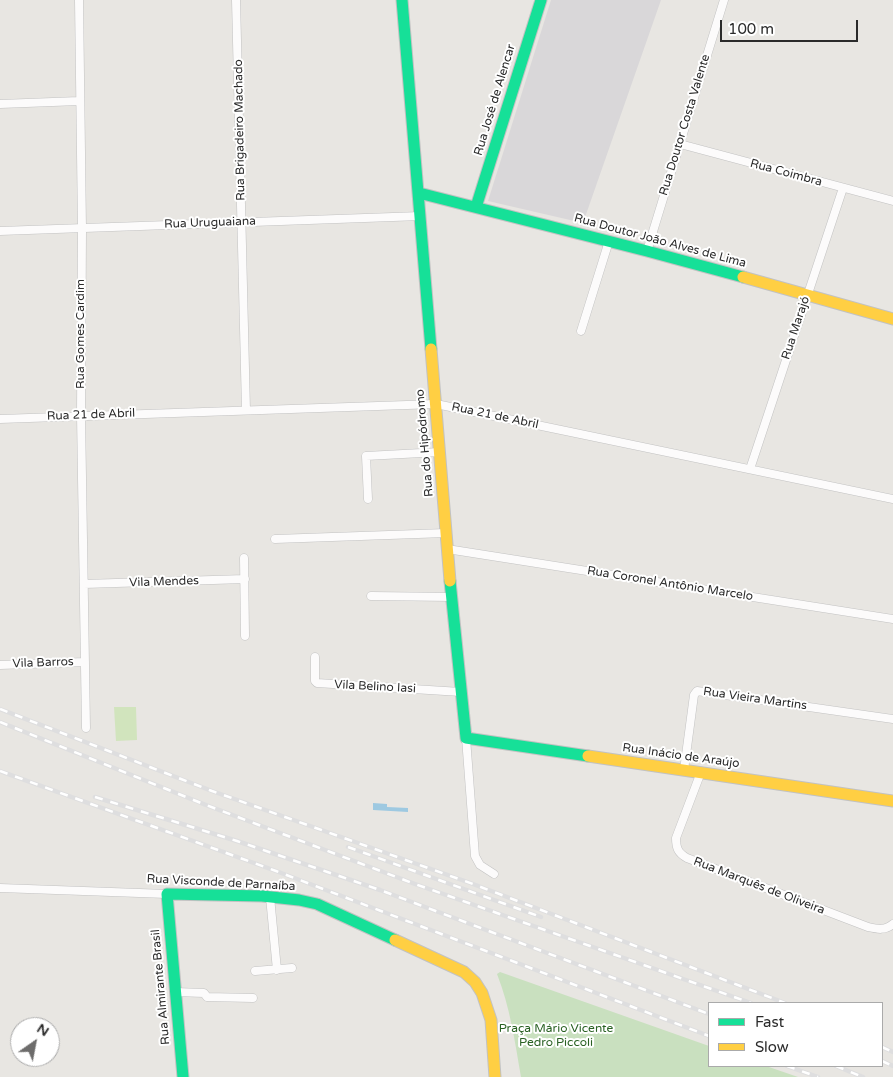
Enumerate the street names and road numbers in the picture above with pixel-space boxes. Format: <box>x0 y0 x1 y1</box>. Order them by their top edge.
street label: Rua José de Alencar <box>471 43 519 157</box>
street label: Rua Doutor Costa Valente <box>657 53 713 197</box>
street label: Rua Brigadeiro Machado <box>232 59 248 201</box>
street label: Rua Coimbra <box>748 156 824 190</box>
street label: Rua Doutor João Alves de Lima <box>572 211 748 271</box>
street label: Rua Uruguaiana <box>164 214 256 232</box>
street label: Rua Gomes Cardim <box>74 279 88 389</box>
street label: Rua Marajó <box>779 295 813 361</box>
street label: Rua do Hipódromo <box>413 389 437 497</box>
street label: Rua 21 de Abril <box>450 400 540 432</box>
street label: Rua 21 de Abril <box>47 406 135 424</box>
street label: Rua Coronel Antônio Marcelo <box>586 564 754 604</box>
street label: Vila Mendes <box>129 574 199 590</box>
street label: Vila Barros <box>12 655 74 671</box>
street label: Vila Belino Iasi <box>334 678 416 696</box>
street label: Rua Vieira Martins <box>702 685 808 713</box>
street label: Rua Inácio de Araújo <box>621 741 741 771</box>
street label: Rua Marquês de Oliveira <box>691 854 827 918</box>
street label: Rua Visconde de Parnaíba <box>146 872 296 894</box>
street label: Rua Almirante Brasil <box>149 929 173 1045</box>

